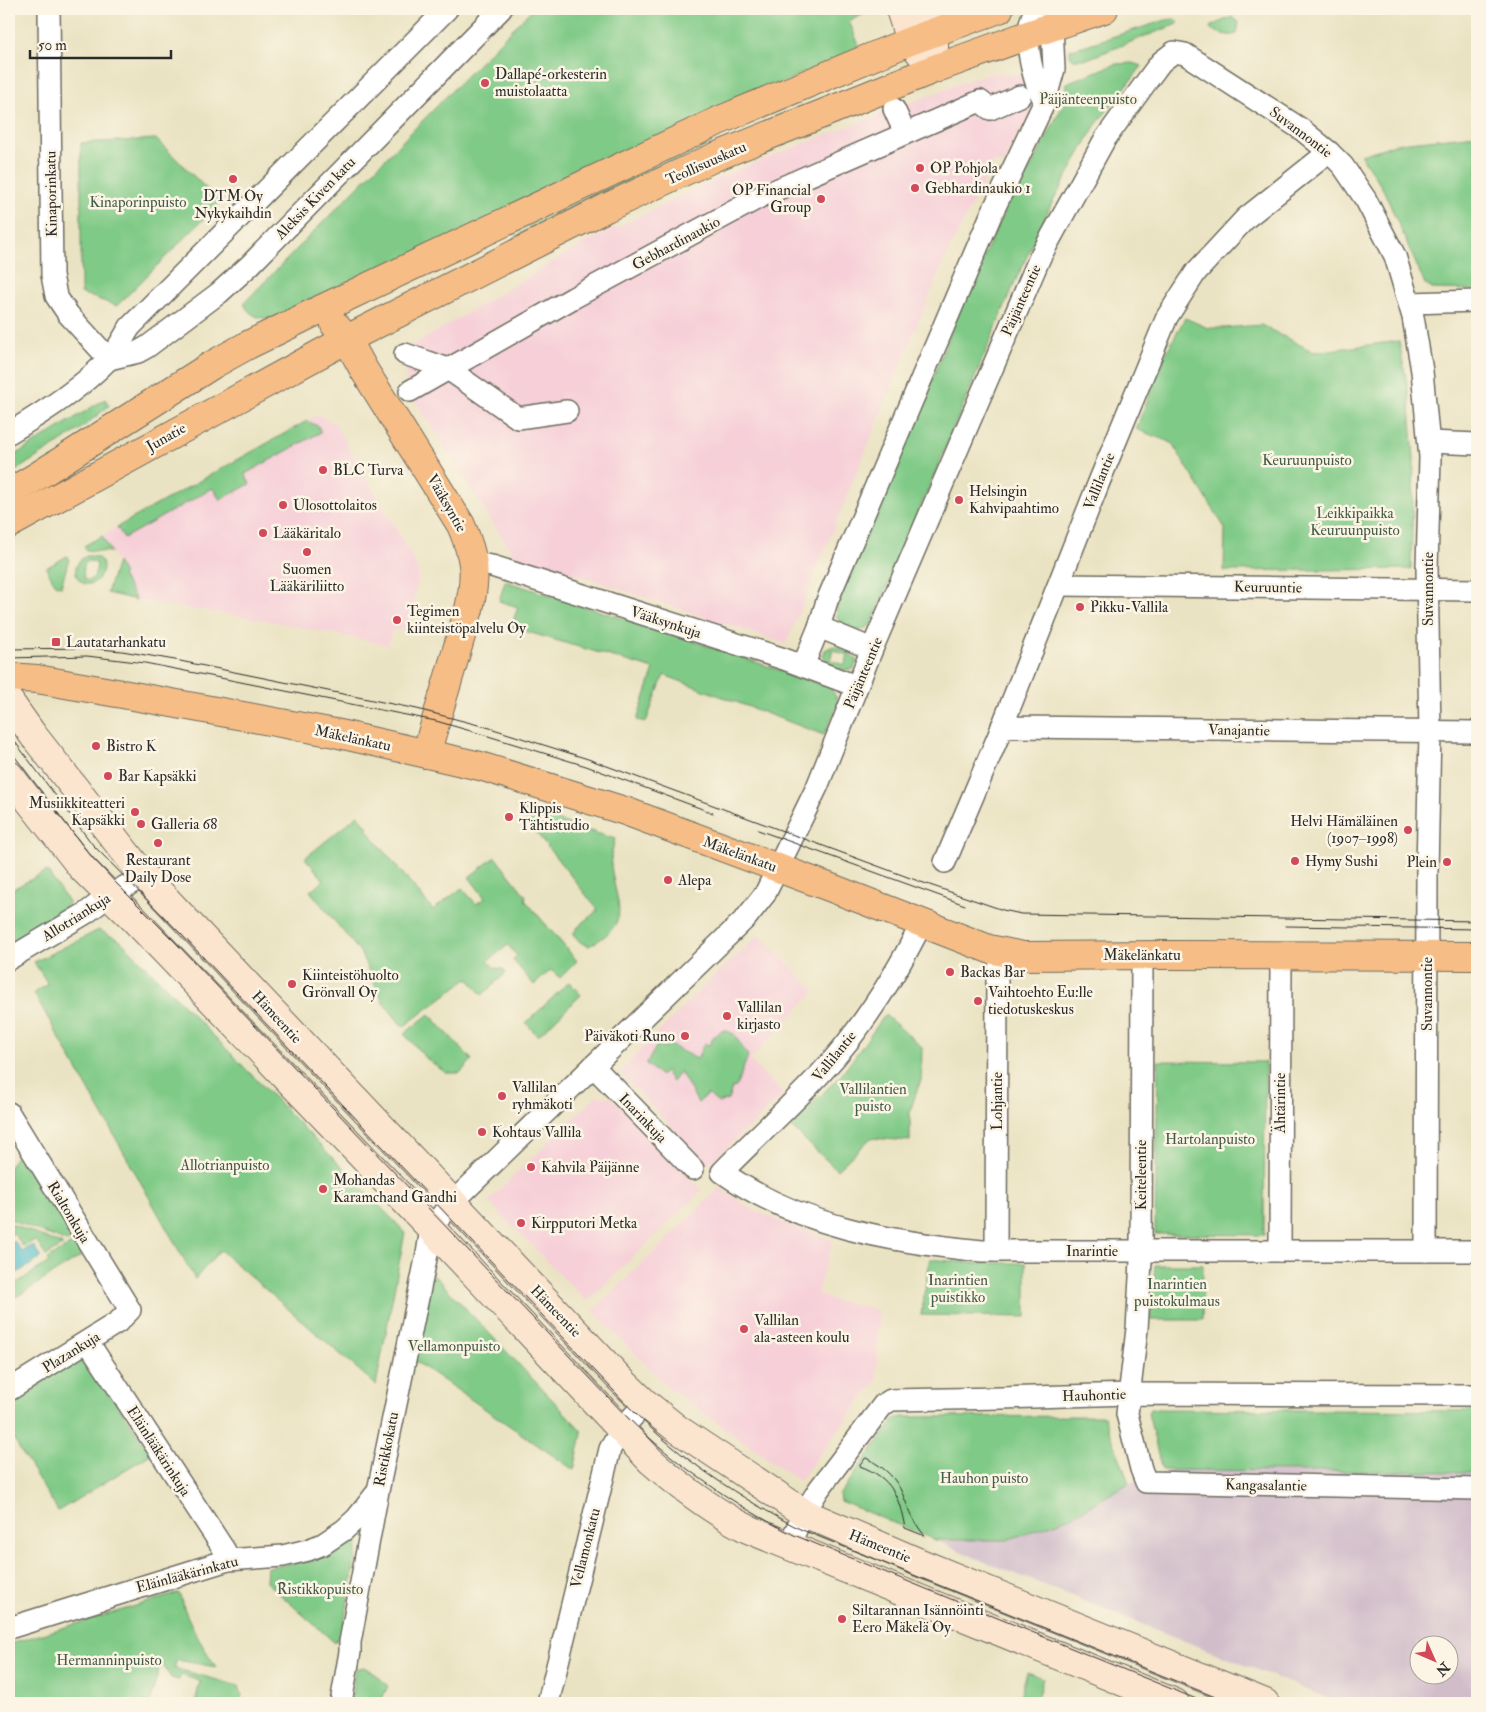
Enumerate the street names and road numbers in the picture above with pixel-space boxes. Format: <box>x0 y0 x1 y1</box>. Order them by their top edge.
street label: Suvannontie <box>1265 103 1336 162</box>
street label: Teollisuuskatu <box>663 137 750 190</box>
street label: Kinaporinkatu <box>41 150 63 237</box>
street label: Aleksis Kiven katu <box>270 153 360 244</box>
street label: Gebhardinaukio <box>629 212 724 275</box>
street label: Päijänteentie <box>997 261 1046 339</box>
street label: Junatie <box>142 419 190 457</box>
street label: Vallilantie <box>1079 450 1119 513</box>
street label: Vääksyntie <box>422 471 471 536</box>
street label: Suvannontie <box>1419 552 1438 626</box>
street label: Keuruuntie <box>1234 577 1302 598</box>
street label: Vääksynkuja <box>628 602 705 643</box>
street label: Päijänteentie <box>840 634 887 712</box>
street label: Vanajantie <box>1208 720 1270 741</box>
street label: Mäkelänkatu <box>313 721 393 756</box>
street label: Mäkelänkatu <box>700 832 780 877</box>
street label: Allotriankuja <box>38 888 115 946</box>
street label: Mäkelänkatu <box>1103 946 1181 965</box>
street label: Suvannontie <box>1418 957 1437 1031</box>
street label: Hämeentie <box>247 987 306 1048</box>
street label: Vallilantie <box>808 1027 861 1086</box>
street label: Lohjantie <box>988 1072 1007 1130</box>
street label: Ähtärintie <box>1270 1073 1290 1134</box>
street label: Inarinkuja <box>614 1090 671 1148</box>
street label: Keiteleentie <box>1132 1140 1151 1210</box>
street label: Rialtonkuja <box>43 1178 95 1247</box>
street label: Inarintie <box>1066 1242 1118 1261</box>
street label: Hämeentie <box>526 1281 585 1341</box>
street label: Plazankuja <box>39 1327 104 1378</box>
street label: Hauhontie <box>1062 1385 1126 1406</box>
street label: Eläinlääkärinkuja <box>122 1403 195 1501</box>
street label: Ristikkokatu <box>370 1410 403 1488</box>
street label: Kangasalantie <box>1225 1475 1307 1496</box>
street label: Vellamonkatu <box>566 1506 605 1590</box>
street label: Hämeentie <box>846 1525 914 1568</box>
street label: Eläinlääkärinkatu <box>134 1552 241 1597</box>

